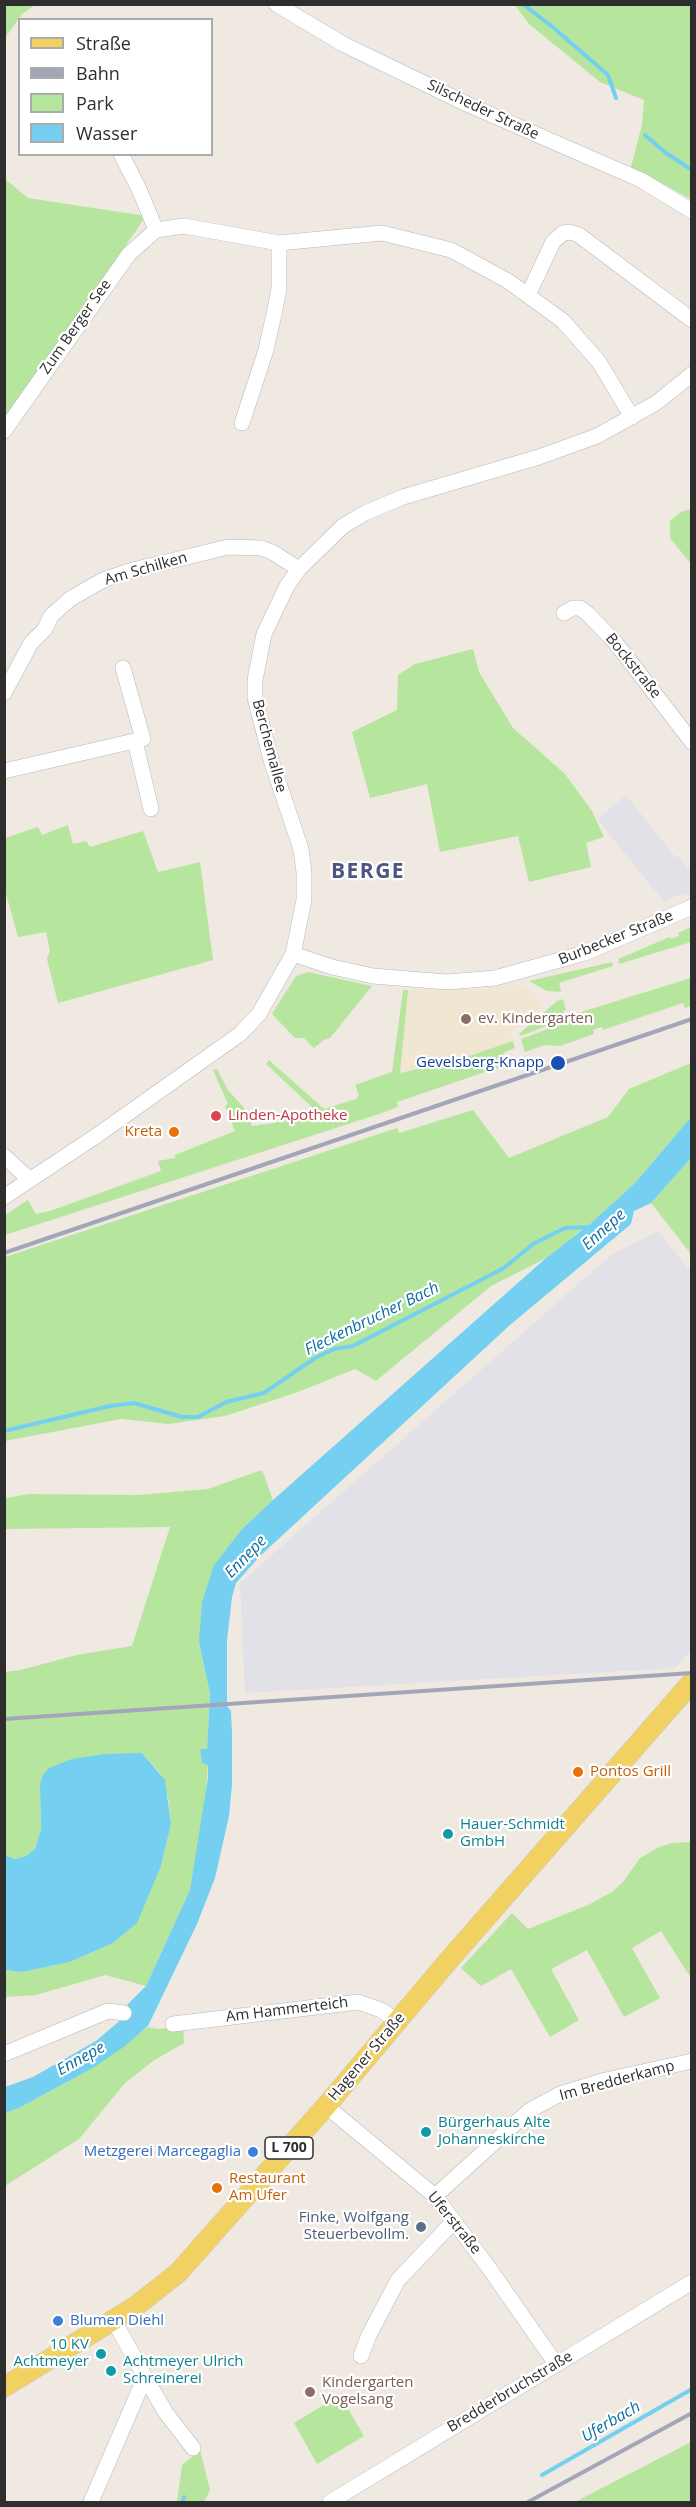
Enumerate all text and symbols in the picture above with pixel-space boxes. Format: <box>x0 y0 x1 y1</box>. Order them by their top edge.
legend <box>18 18 213 156</box>
text: Straße <box>76 31 131 55</box>
text: Bahn <box>76 61 120 85</box>
street label: Silscheder Straße <box>424 76 542 144</box>
text: Park <box>76 91 114 115</box>
text: Wasser <box>76 121 137 145</box>
street label: Zum Berger See <box>37 276 115 378</box>
street label: Am Schilken <box>103 549 189 589</box>
street label: Bockstraße <box>601 630 665 702</box>
street label: Berchemallee <box>248 697 290 795</box>
district label: BERGE <box>331 859 405 885</box>
street label: Burbecker Straße <box>556 907 676 969</box>
place label: ev. Kindergarten <box>478 1010 593 1028</box>
marker: ev. Kindergarten <box>459 1012 473 1026</box>
place label: Gevelsberg-Knapp <box>416 1054 544 1072</box>
marker: Gevelsberg-Knapp <box>549 1054 567 1072</box>
place label: Linden-Apotheke <box>228 1107 347 1125</box>
marker: Linden-Apotheke <box>209 1109 223 1123</box>
place label: Kreta <box>125 1123 162 1141</box>
marker: Kreta <box>167 1125 181 1139</box>
water label: Ennepe <box>578 1206 630 1254</box>
water label: Fleckenbrucher Bach <box>302 1278 442 1360</box>
water label: Ennepe <box>221 1532 271 1582</box>
place label: Pontos Grill <box>590 1763 671 1781</box>
marker: Pontos Grill <box>571 1765 585 1779</box>
place label: Hauer-Schmidt GmbH <box>460 1816 565 1851</box>
marker: Hauer-Schmidt GmbH <box>441 1827 455 1841</box>
street label: Am Hammerteich <box>225 1994 349 2026</box>
street label: Hagener Straße <box>325 2009 409 2105</box>
water label: Ennepe <box>54 2038 108 2080</box>
street label: Im Bredderkamp <box>557 2057 677 2105</box>
place label: Bürgerhaus Alte Johanneskirche <box>438 2114 551 2149</box>
marker: Bürgerhaus Alte Johanneskirche <box>419 2125 433 2139</box>
road number: L 700 <box>265 2137 313 2159</box>
place label: Metzgerei Marcegaglia <box>84 2143 241 2161</box>
marker: Metzgerei Marcegaglia <box>246 2145 260 2159</box>
place label: Restaurant Am Ufer <box>229 2170 306 2205</box>
marker: Restaurant Am Ufer <box>210 2181 224 2195</box>
street label: Uferstraße <box>423 2188 485 2258</box>
place label: Finke, Wolfgang Steuerbevollm. <box>299 2209 409 2244</box>
marker: Finke, Wolfgang Steuerbevollm. <box>414 2220 428 2234</box>
place label: Blumen Diehl <box>70 2312 164 2330</box>
marker: Blumen Diehl <box>51 2314 65 2328</box>
place label: 10 KV Achtmeyer <box>13 2336 89 2371</box>
marker: 10 KV Achtmeyer <box>94 2347 108 2361</box>
street label: Bredderbruchstraße <box>444 2348 576 2436</box>
place label: Achtmeyer Ulrich Schreinerei <box>123 2353 244 2388</box>
marker: Achtmeyer Ulrich Schreinerei <box>104 2364 118 2378</box>
place label: Kindergarten Vogelsang <box>322 2374 413 2409</box>
marker: Kindergarten Vogelsang <box>303 2385 317 2399</box>
water label: Uferbach <box>578 2397 644 2447</box>

